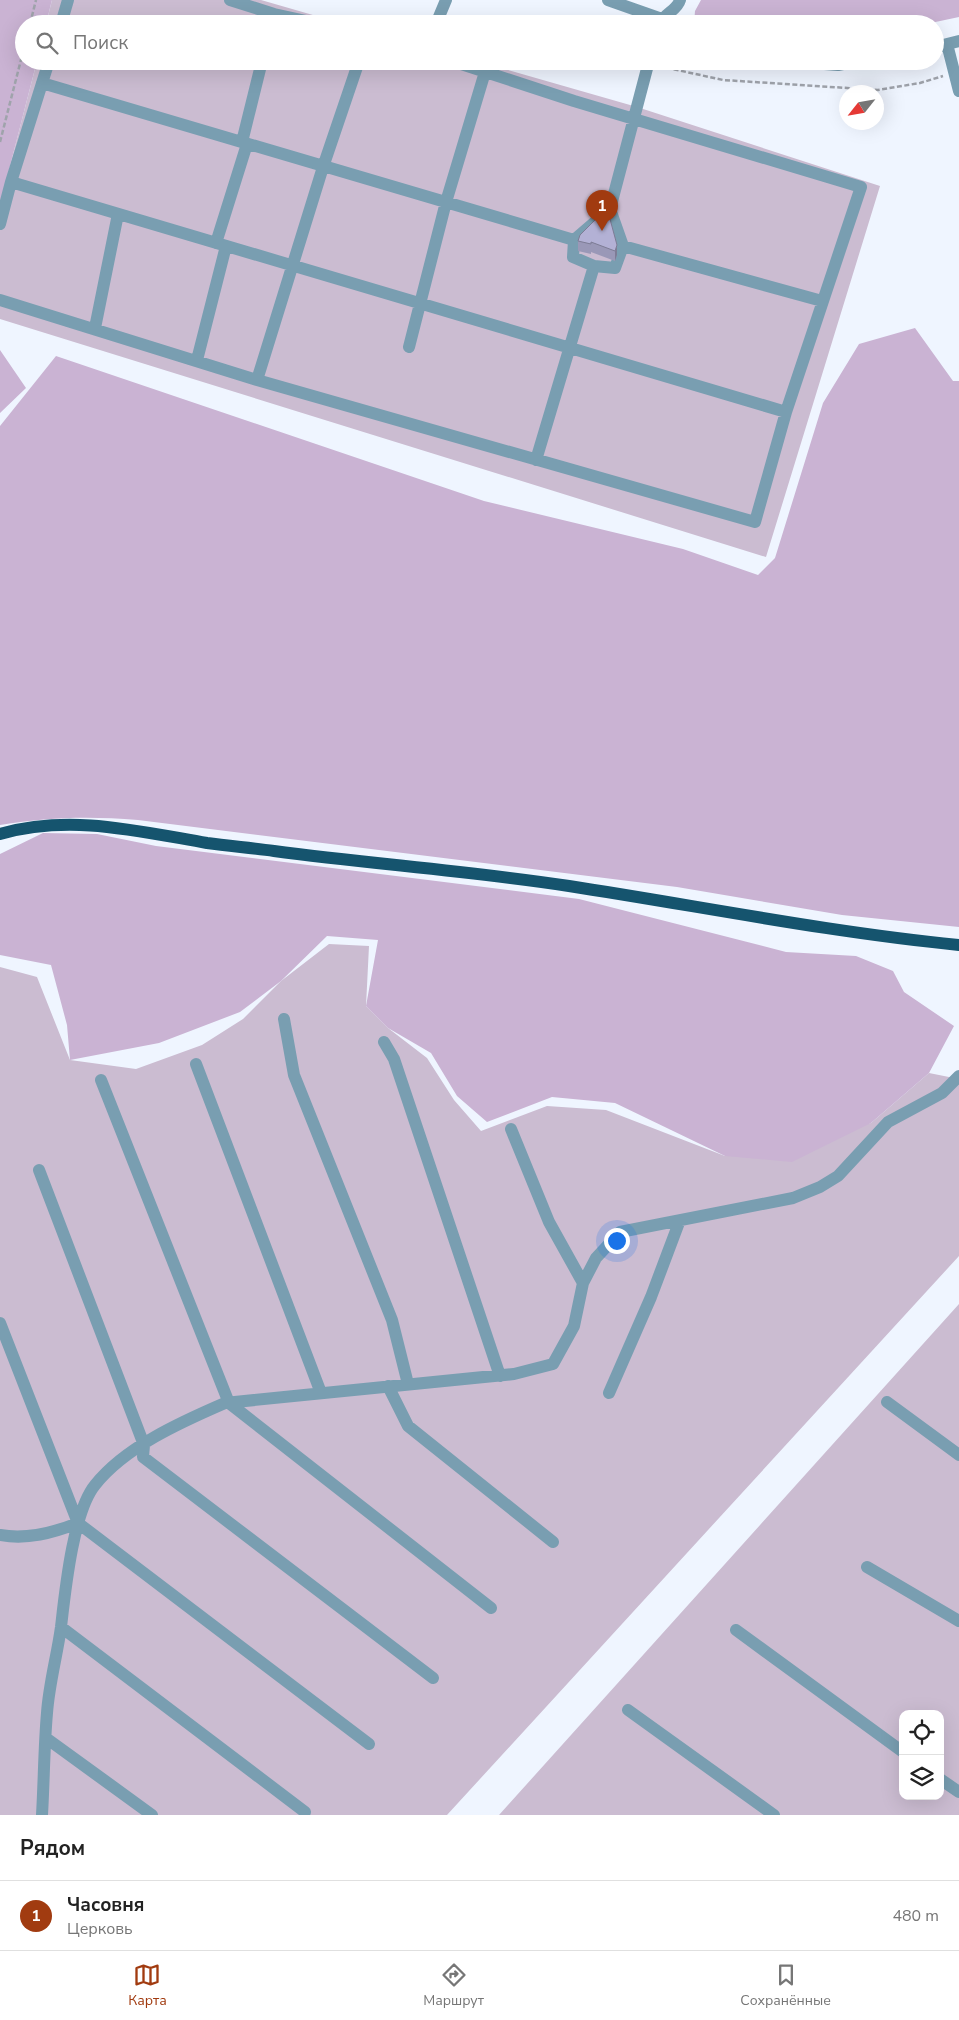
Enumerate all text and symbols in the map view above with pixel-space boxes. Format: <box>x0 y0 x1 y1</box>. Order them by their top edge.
search box <box>15 15 944 70</box>
icon: search <box>33 29 61 57</box>
text: Поиск <box>73 30 128 56</box>
north arrow <box>839 85 884 130</box>
pin: 1 <box>586 190 618 231</box>
your location <box>604 1228 630 1254</box>
map controls <box>899 1710 944 1800</box>
button: locate <box>899 1710 944 1755</box>
button: layers <box>899 1755 944 1800</box>
text: Рядом <box>20 1834 85 1862</box>
text: Часовня <box>67 1892 144 1918</box>
text: 1 <box>31 1905 41 1927</box>
text: 480 m <box>892 1905 939 1927</box>
text: Церковь <box>67 1918 133 1940</box>
tab: Карта <box>128 1961 167 2010</box>
tab: Маршрут <box>423 1961 484 2010</box>
tab: Сохранённые <box>740 1961 831 2010</box>

